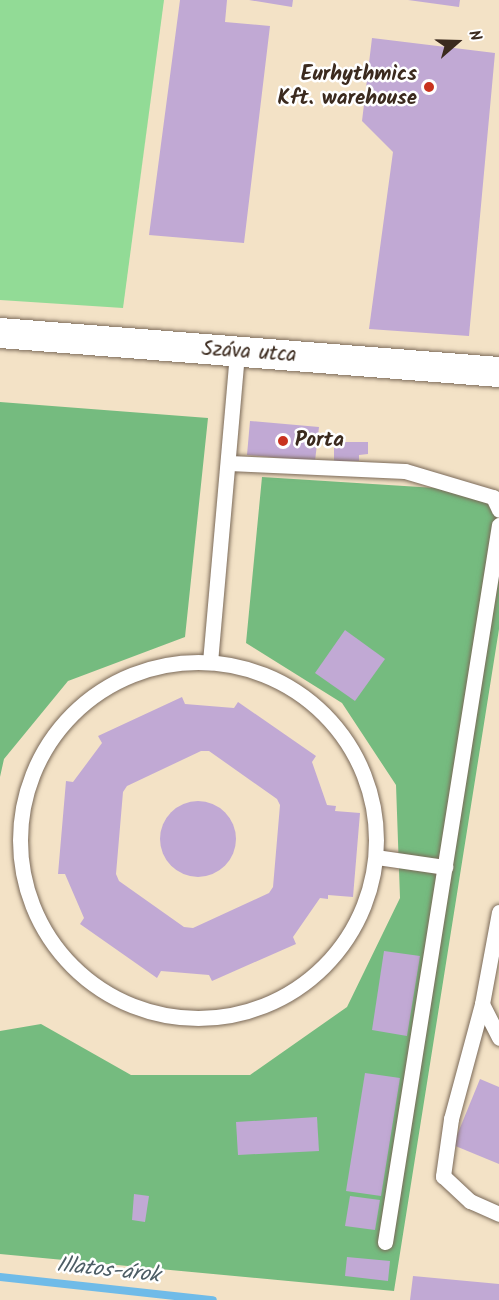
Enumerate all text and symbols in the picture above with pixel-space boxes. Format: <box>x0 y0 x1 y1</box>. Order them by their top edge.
north arrow <box>427 12 487 72</box>
text: N <box>461 27 488 45</box>
place label: Eurhythmics Kft. warehouse <box>278 62 417 112</box>
marker: Eurhythmics Kft. warehouse <box>422 80 436 94</box>
street label: Száva utca <box>201 337 297 369</box>
place label: Porta <box>295 428 344 454</box>
marker: Porta <box>276 434 290 448</box>
water label: Illatos-árok <box>55 1252 161 1290</box>

